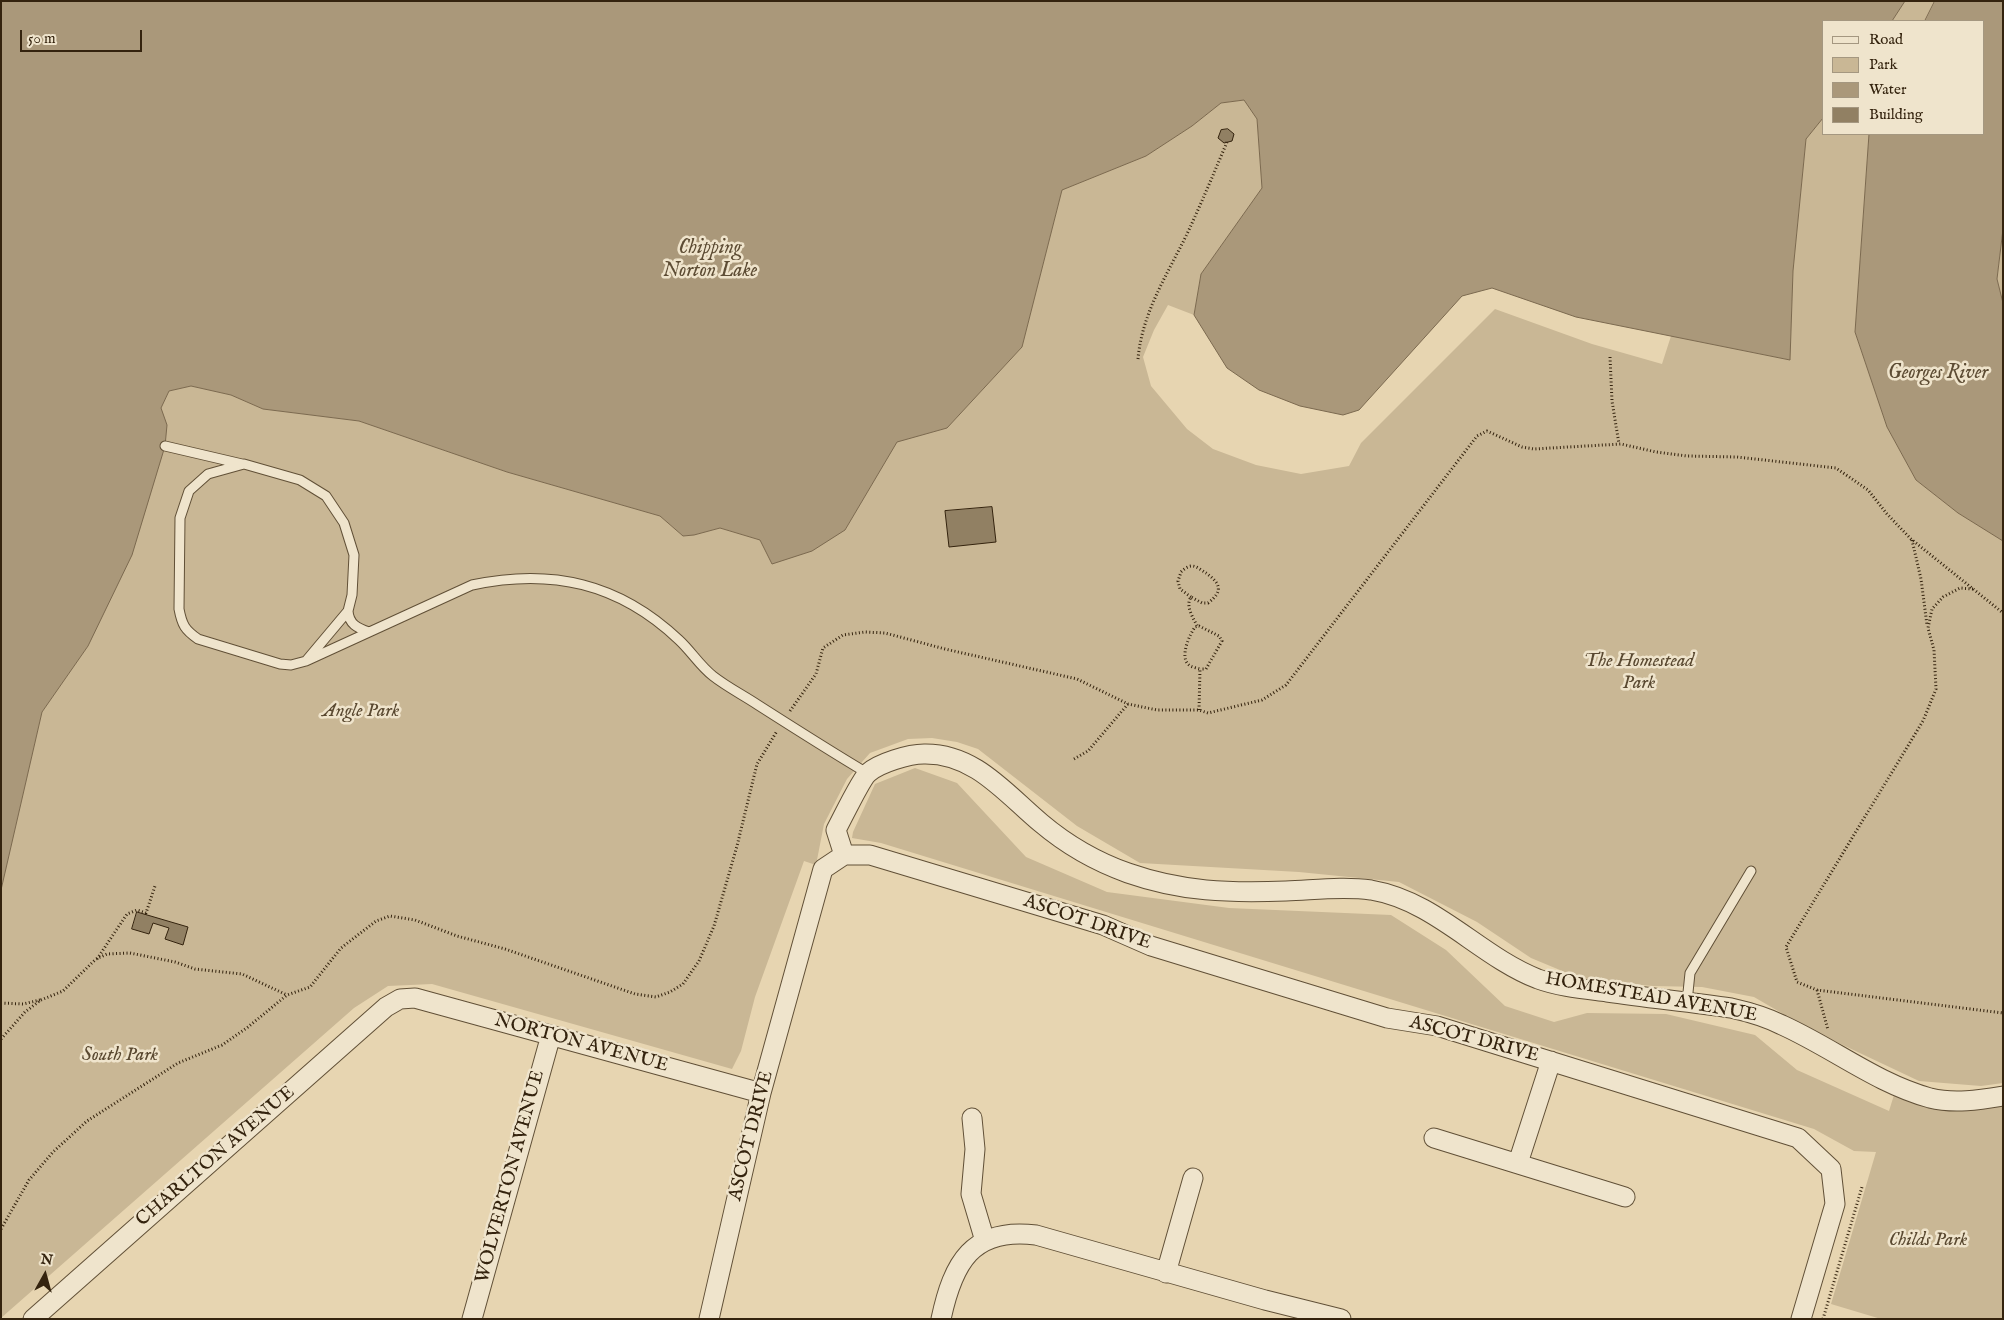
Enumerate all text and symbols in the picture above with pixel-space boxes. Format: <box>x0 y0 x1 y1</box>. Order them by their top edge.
scale bar <box>22 20 145 52</box>
legend <box>1822 20 1984 135</box>
text: 50 m <box>28 29 56 48</box>
text: Road <box>1869 30 1903 49</box>
text: Park <box>1869 55 1898 74</box>
text: Water <box>1869 80 1906 99</box>
text: Building <box>1869 105 1923 124</box>
water label: Chipping Norton Lake <box>663 237 757 284</box>
water label: Georges River <box>1888 362 1988 386</box>
park label: The Homestead Park <box>1584 651 1694 695</box>
park label: Angle Park <box>323 701 399 723</box>
street label: ASCOT DRIVE <box>1020 891 1154 955</box>
street label: HOMESTEAD AVENUE <box>1543 968 1759 1028</box>
street label: NORTON AVENUE <box>492 1010 670 1078</box>
street label: ASCOT DRIVE <box>1407 1012 1541 1068</box>
park label: South Park <box>82 1045 158 1067</box>
street label: WOLVERTON AVENUE <box>472 1068 550 1286</box>
street label: ASCOT DRIVE <box>725 1069 779 1203</box>
street label: CHARLTON AVENUE <box>132 1082 300 1232</box>
park label: Childs Park <box>1889 1230 1967 1252</box>
north arrow <box>20 1250 70 1300</box>
text: N <box>40 1250 54 1270</box>

